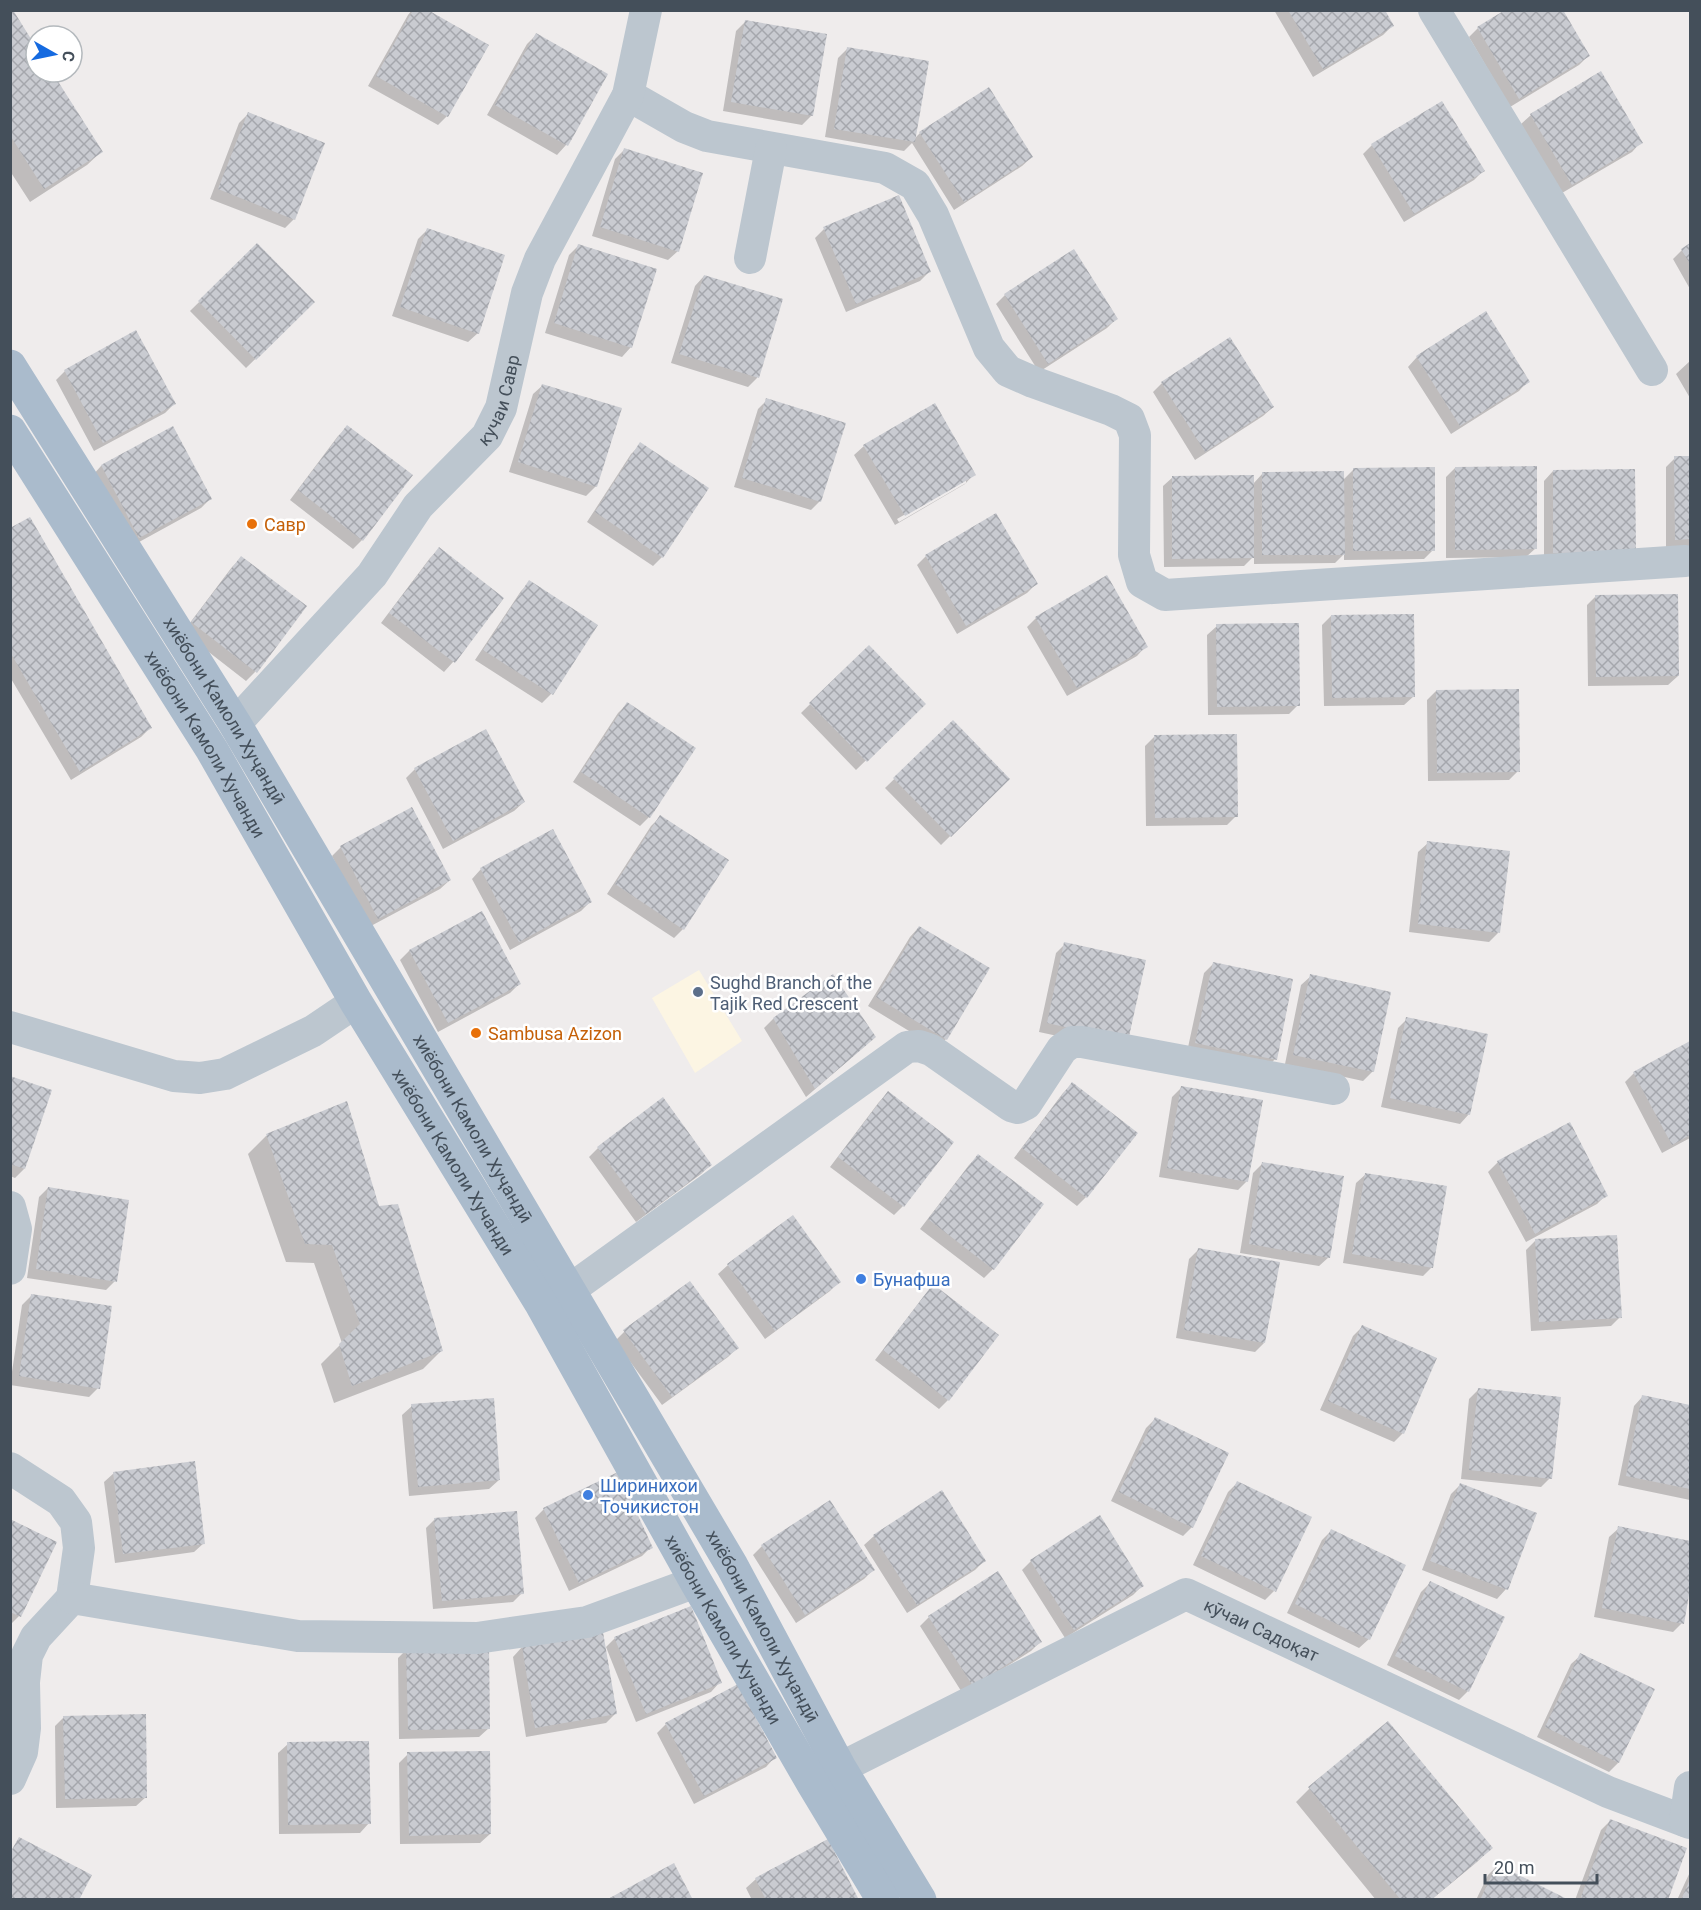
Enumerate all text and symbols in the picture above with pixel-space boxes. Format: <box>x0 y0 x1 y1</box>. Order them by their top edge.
north arrow <box>24 24 84 84</box>
text: С <box>58 50 79 63</box>
street label: кучаи Савр <box>473 353 523 450</box>
place label: Савр <box>264 514 306 535</box>
marker: Савр <box>245 517 259 531</box>
street label: хиёбони Камоли Хуҷандӣ <box>160 613 290 808</box>
street label: хиёбони Камоли Хучанди <box>141 646 270 841</box>
place label: Sughd Branch of the Tajik Red Crescent <box>710 972 872 1014</box>
marker: Sughd Branch of the Tajik Red Crescent <box>691 985 705 999</box>
place label: Sambusa Azizon <box>488 1023 622 1044</box>
marker: Sambusa Azizon <box>469 1026 483 1040</box>
street label: хиёбони Камоли Хуҷандӣ <box>410 1030 537 1226</box>
street label: хиёбони Камоли Хучанди <box>389 1064 519 1259</box>
place label: Бунафша <box>873 1269 950 1290</box>
marker: Бунафша <box>854 1272 868 1286</box>
place label: Ширинихои Точикистон <box>600 1475 699 1517</box>
marker: Ширинихои Точикистон <box>581 1488 595 1502</box>
street label: хиёбони Камоли Хуҷандӣ <box>702 1526 824 1726</box>
street label: хиёбони Камоли Хучанди <box>661 1531 786 1728</box>
street label: кӯчаи Садоқат <box>1201 1594 1323 1666</box>
scale bar <box>1485 1847 1598 1885</box>
text: 20 m <box>1494 1857 1534 1878</box>

